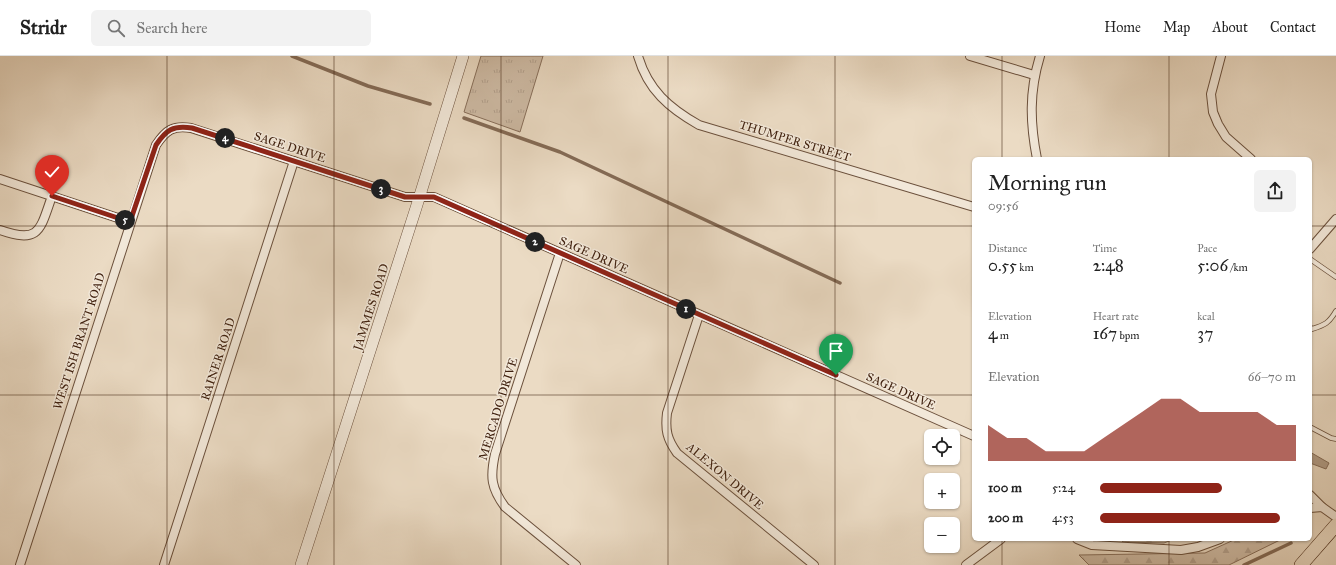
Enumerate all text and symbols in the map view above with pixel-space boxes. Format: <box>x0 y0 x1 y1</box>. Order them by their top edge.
search box <box>91 10 371 46</box>
text: Stridr <box>20 16 67 39</box>
icon: search <box>105 17 127 39</box>
text: Search here <box>137 19 208 37</box>
text: Home <box>1104 19 1141 36</box>
text: Map <box>1163 19 1190 36</box>
text: About <box>1212 19 1248 36</box>
text: Contact <box>1270 19 1316 36</box>
street label: THUMPER STREET <box>738 117 852 165</box>
pin: 4 <box>215 128 235 148</box>
street label: SAGE DRIVE <box>252 129 328 165</box>
text: 4 <box>222 131 228 144</box>
pin <box>35 155 69 196</box>
icon: check <box>41 161 63 183</box>
text: Morning run <box>988 169 1107 196</box>
button: share <box>1254 170 1296 212</box>
pin: 3 <box>371 179 391 199</box>
text: 3 <box>379 182 383 195</box>
text: 09:56 <box>988 198 1019 214</box>
pin: 5 <box>115 210 135 230</box>
text: 5 <box>122 213 128 226</box>
pin: 2 <box>525 232 545 252</box>
street label: SAGE DRIVE <box>557 233 631 277</box>
text: 2 <box>532 235 538 248</box>
text: Distance <box>988 242 1027 255</box>
text: Time <box>1093 242 1117 255</box>
text: Pace <box>1197 242 1217 255</box>
text: 0.55 <box>988 255 1017 276</box>
text: 2:48 <box>1093 255 1124 276</box>
text: 5:06 <box>1197 255 1228 276</box>
text: km <box>1017 261 1034 274</box>
text: /km <box>1228 261 1248 274</box>
street label: JAMMES ROAD <box>350 262 393 354</box>
street label: WEST ISH BRANT ROAD <box>50 271 108 411</box>
pin: 1 <box>676 299 696 319</box>
text: 1 <box>684 302 688 315</box>
text: Elevation <box>988 310 1032 323</box>
text: Heart rate <box>1093 310 1139 323</box>
text: kcal <box>1197 310 1215 323</box>
street label: RAINER ROAD <box>198 316 238 402</box>
text: 4 <box>988 323 997 344</box>
text: 167 <box>1093 323 1117 344</box>
text: 37 <box>1197 323 1213 344</box>
text: m <box>997 329 1009 342</box>
text: bpm <box>1117 329 1140 342</box>
pin <box>819 334 853 375</box>
icon: arrive <box>825 340 847 362</box>
street label: MERCADO DRIVE <box>476 356 520 462</box>
street label: SAGE DRIVE <box>864 369 938 413</box>
text: Elevation <box>988 369 1040 385</box>
text: 66–70 m <box>1248 369 1296 385</box>
map controls <box>924 429 960 553</box>
button: locate <box>924 429 960 465</box>
street label: ALEXON DRIVE <box>683 439 767 513</box>
button: + <box>924 473 960 509</box>
text: 100 m <box>988 480 1022 496</box>
text: 5:24 <box>1052 480 1075 496</box>
text: 200 m <box>988 510 1023 526</box>
text: 4:53 <box>1052 510 1074 526</box>
button: − <box>924 517 960 553</box>

